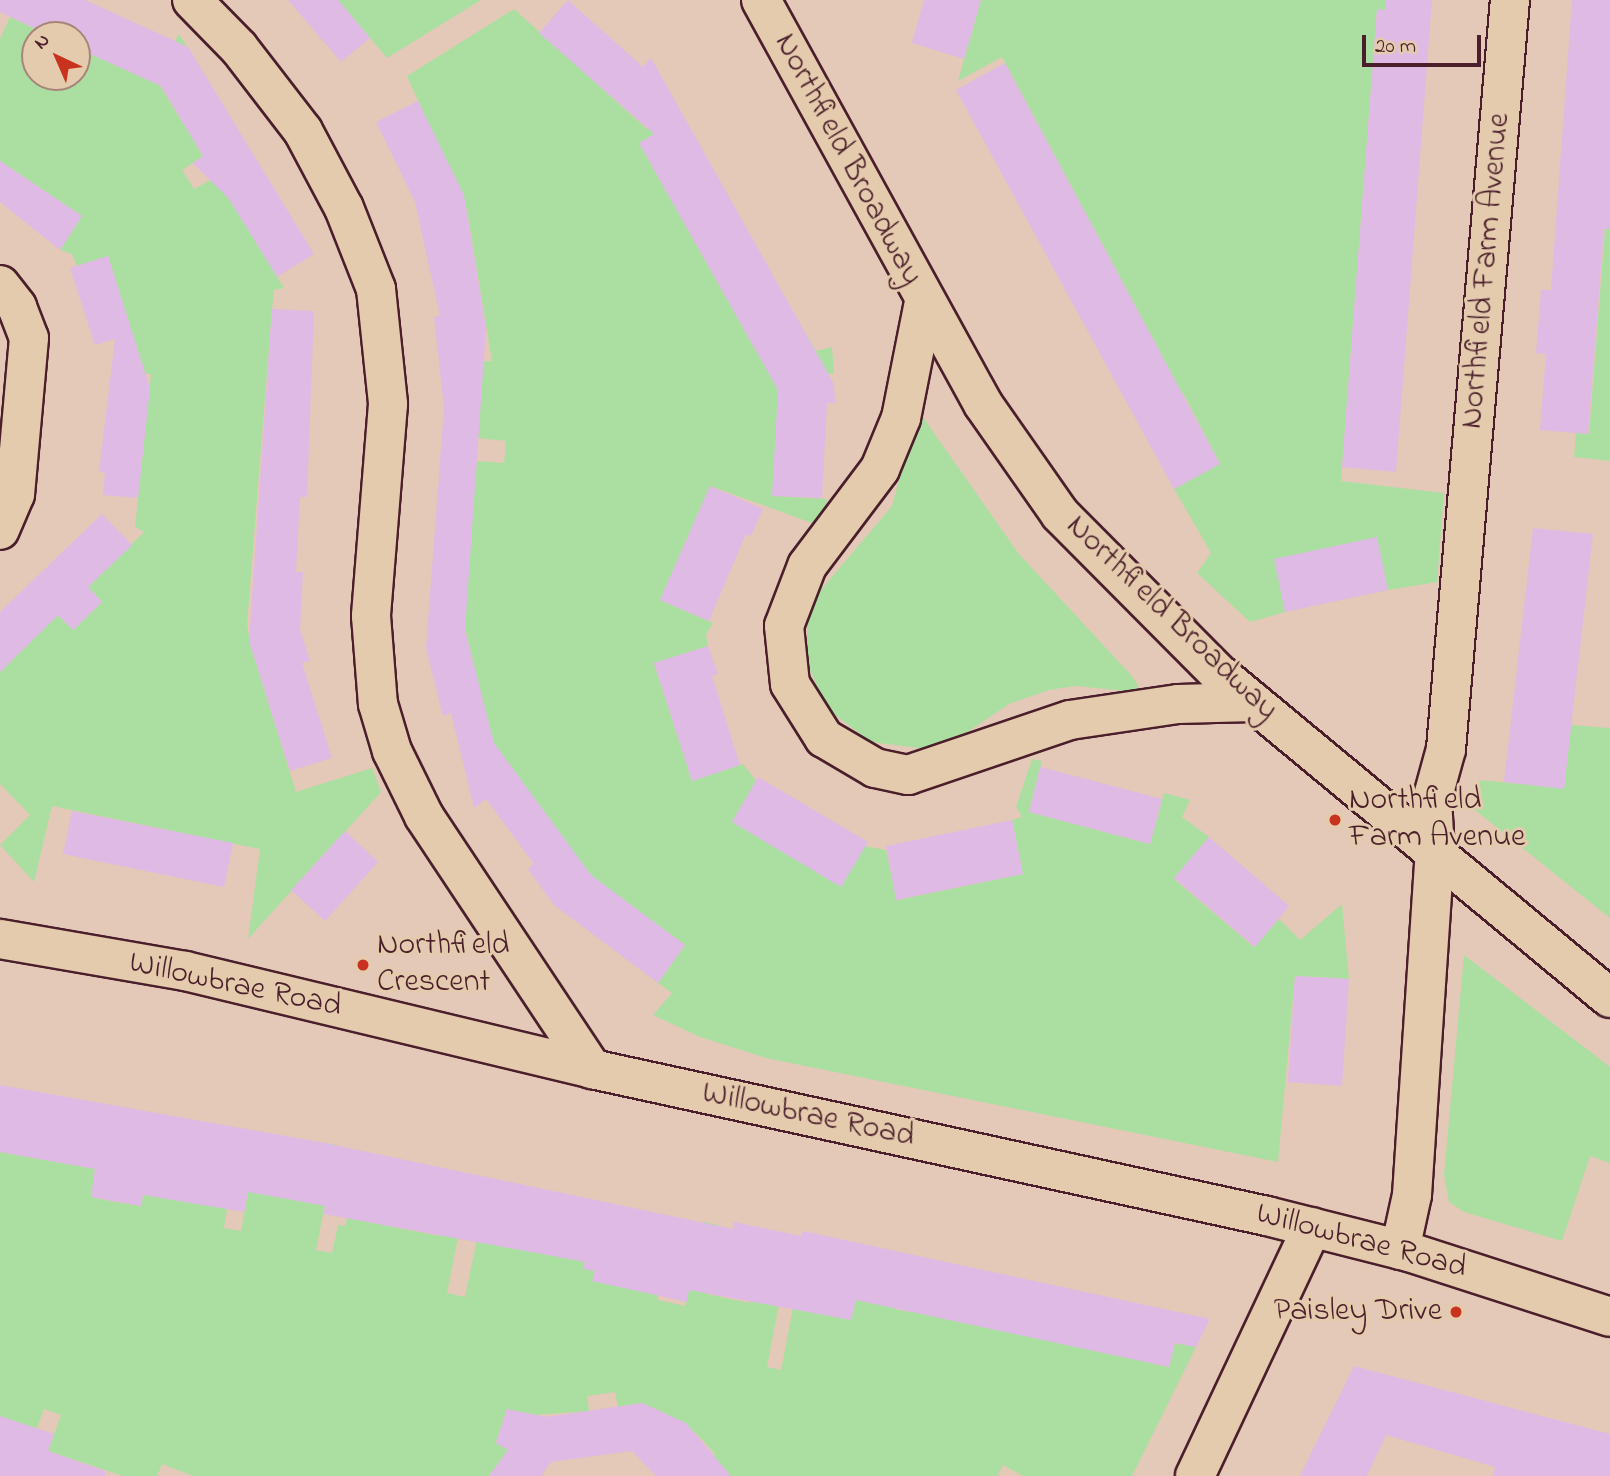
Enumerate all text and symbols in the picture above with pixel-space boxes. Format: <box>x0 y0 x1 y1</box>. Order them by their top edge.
north arrow <box>21 21 91 91</box>
scale bar <box>1365 21 1484 65</box>
street label: Northfield Broadway <box>764 27 930 293</box>
text: N <box>28 28 56 56</box>
text: 20 m <box>1375 32 1416 62</box>
street label: Northfield Farm Avenue <box>1454 111 1520 431</box>
street label: Northfield Broadway <box>1057 508 1285 730</box>
place label: Northfield Farm Avenue <box>1349 783 1525 858</box>
marker: Northfield Farm Avenue <box>1327 812 1343 828</box>
place label: Northfield Crescent <box>377 928 509 1003</box>
street label: Willowbrae Road <box>125 945 345 1027</box>
marker: Northfield Crescent <box>355 957 371 973</box>
street label: Willowbrae Road <box>698 1075 918 1157</box>
street label: Willowbrae Road <box>1252 1196 1470 1288</box>
place label: Paisley Drive <box>1274 1293 1442 1331</box>
marker: Paisley Drive <box>1448 1304 1464 1320</box>

